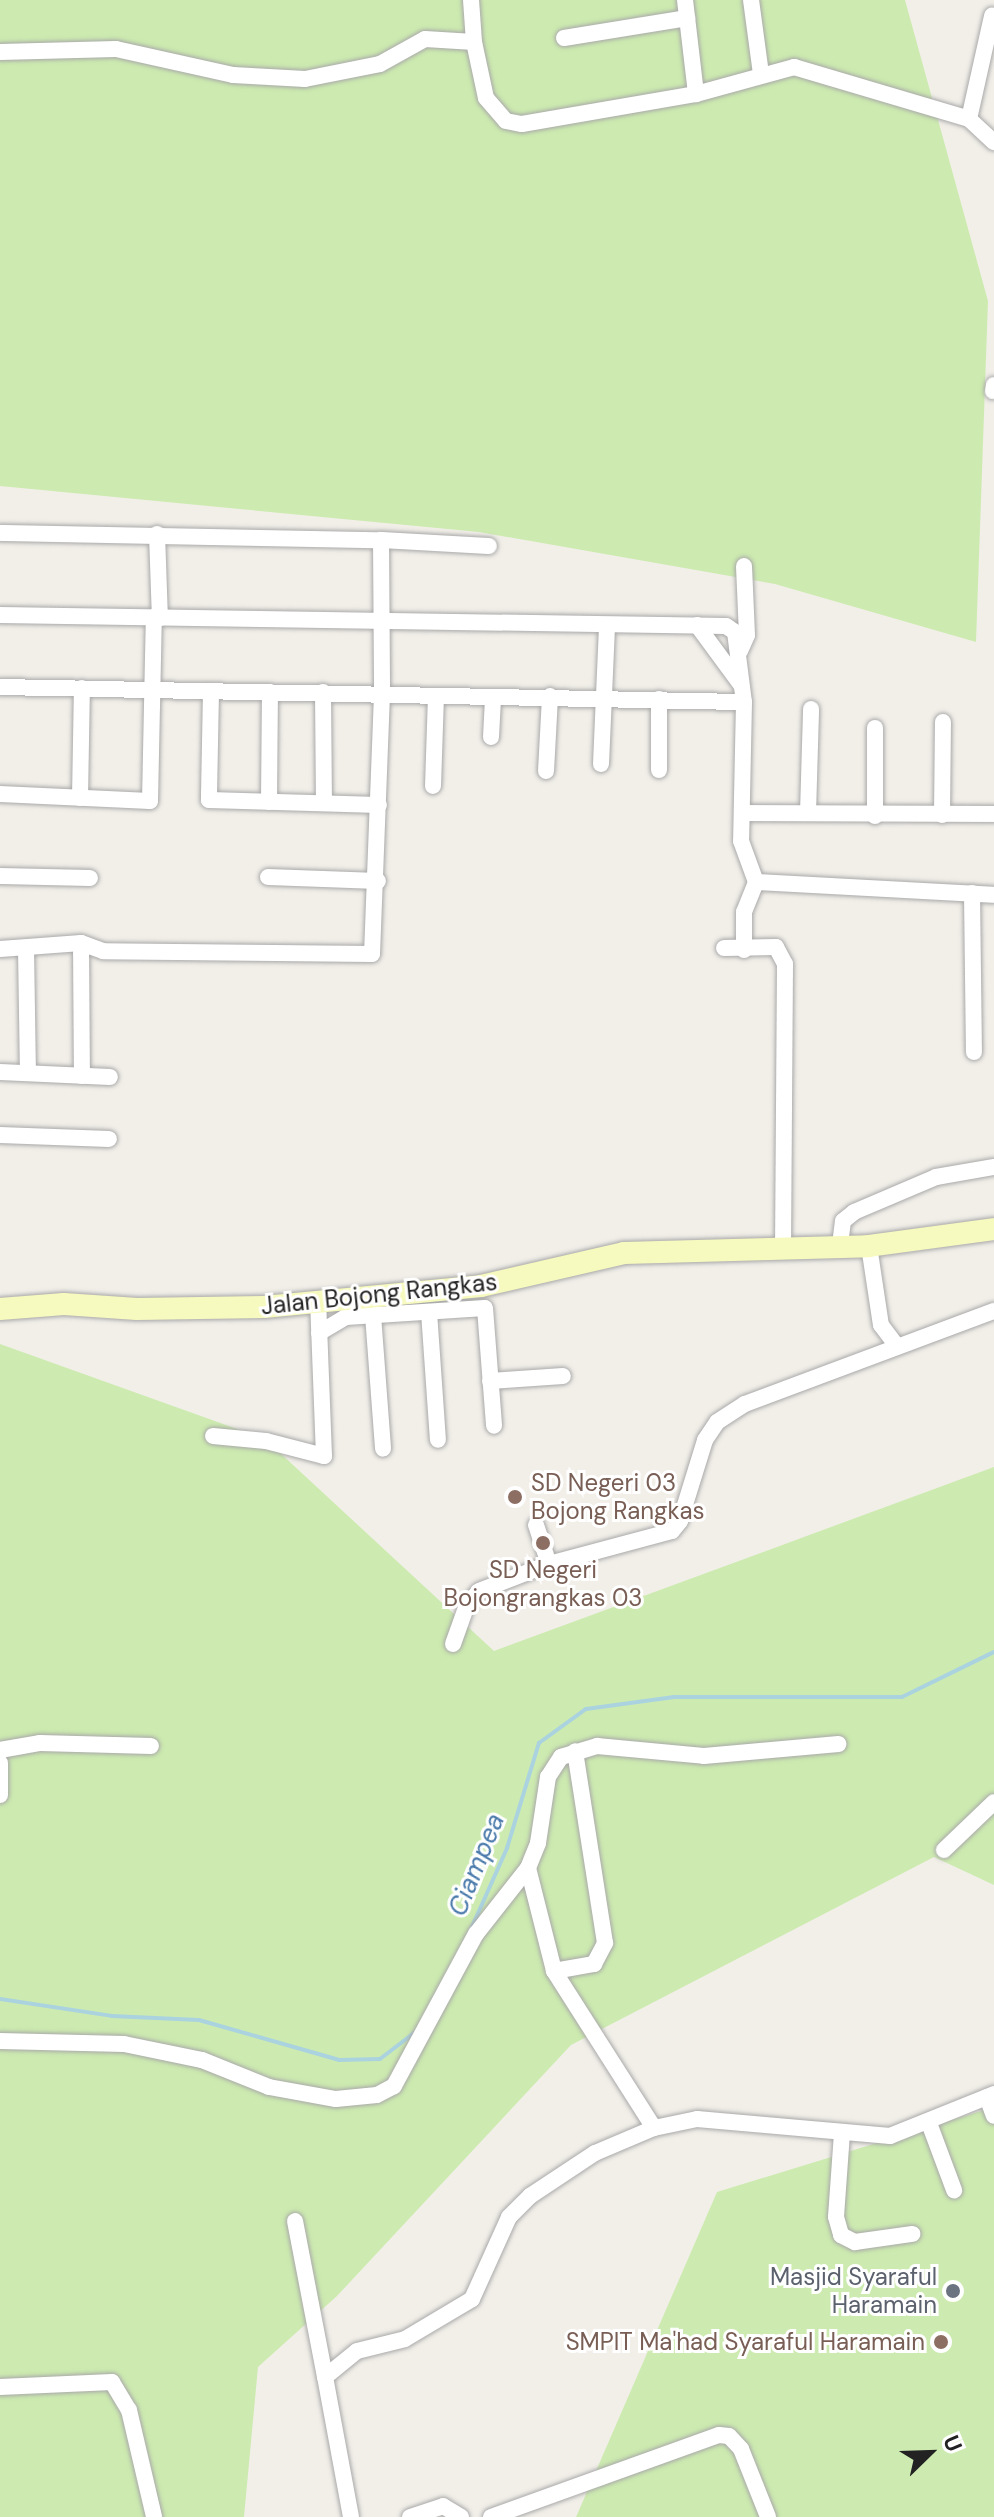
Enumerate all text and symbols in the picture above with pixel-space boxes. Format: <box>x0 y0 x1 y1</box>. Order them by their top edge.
street label: Jalan Bojong Rangkas <box>260 1267 498 1321</box>
place label: SD Negeri 03 Bojong Rangkas <box>531 1469 705 1525</box>
marker: SD Negeri 03 Bojong Rangkas <box>506 1488 524 1506</box>
marker: SD Negeri Bojongrangkas 03 <box>534 1534 552 1552</box>
place label: SD Negeri Bojongrangkas 03 <box>443 1556 643 1612</box>
water label: Ciampea <box>442 1809 512 1921</box>
place label: Masjid Syaraful Haramain <box>770 2263 937 2319</box>
marker: Masjid Syaraful Haramain <box>944 2282 962 2300</box>
place label: SMPIT Ma'had Syaraful Haramain <box>566 2328 925 2356</box>
marker: SMPIT Ma'had Syaraful Haramain <box>932 2333 950 2351</box>
north arrow <box>890 2413 970 2493</box>
text: U <box>936 2431 969 2456</box>

